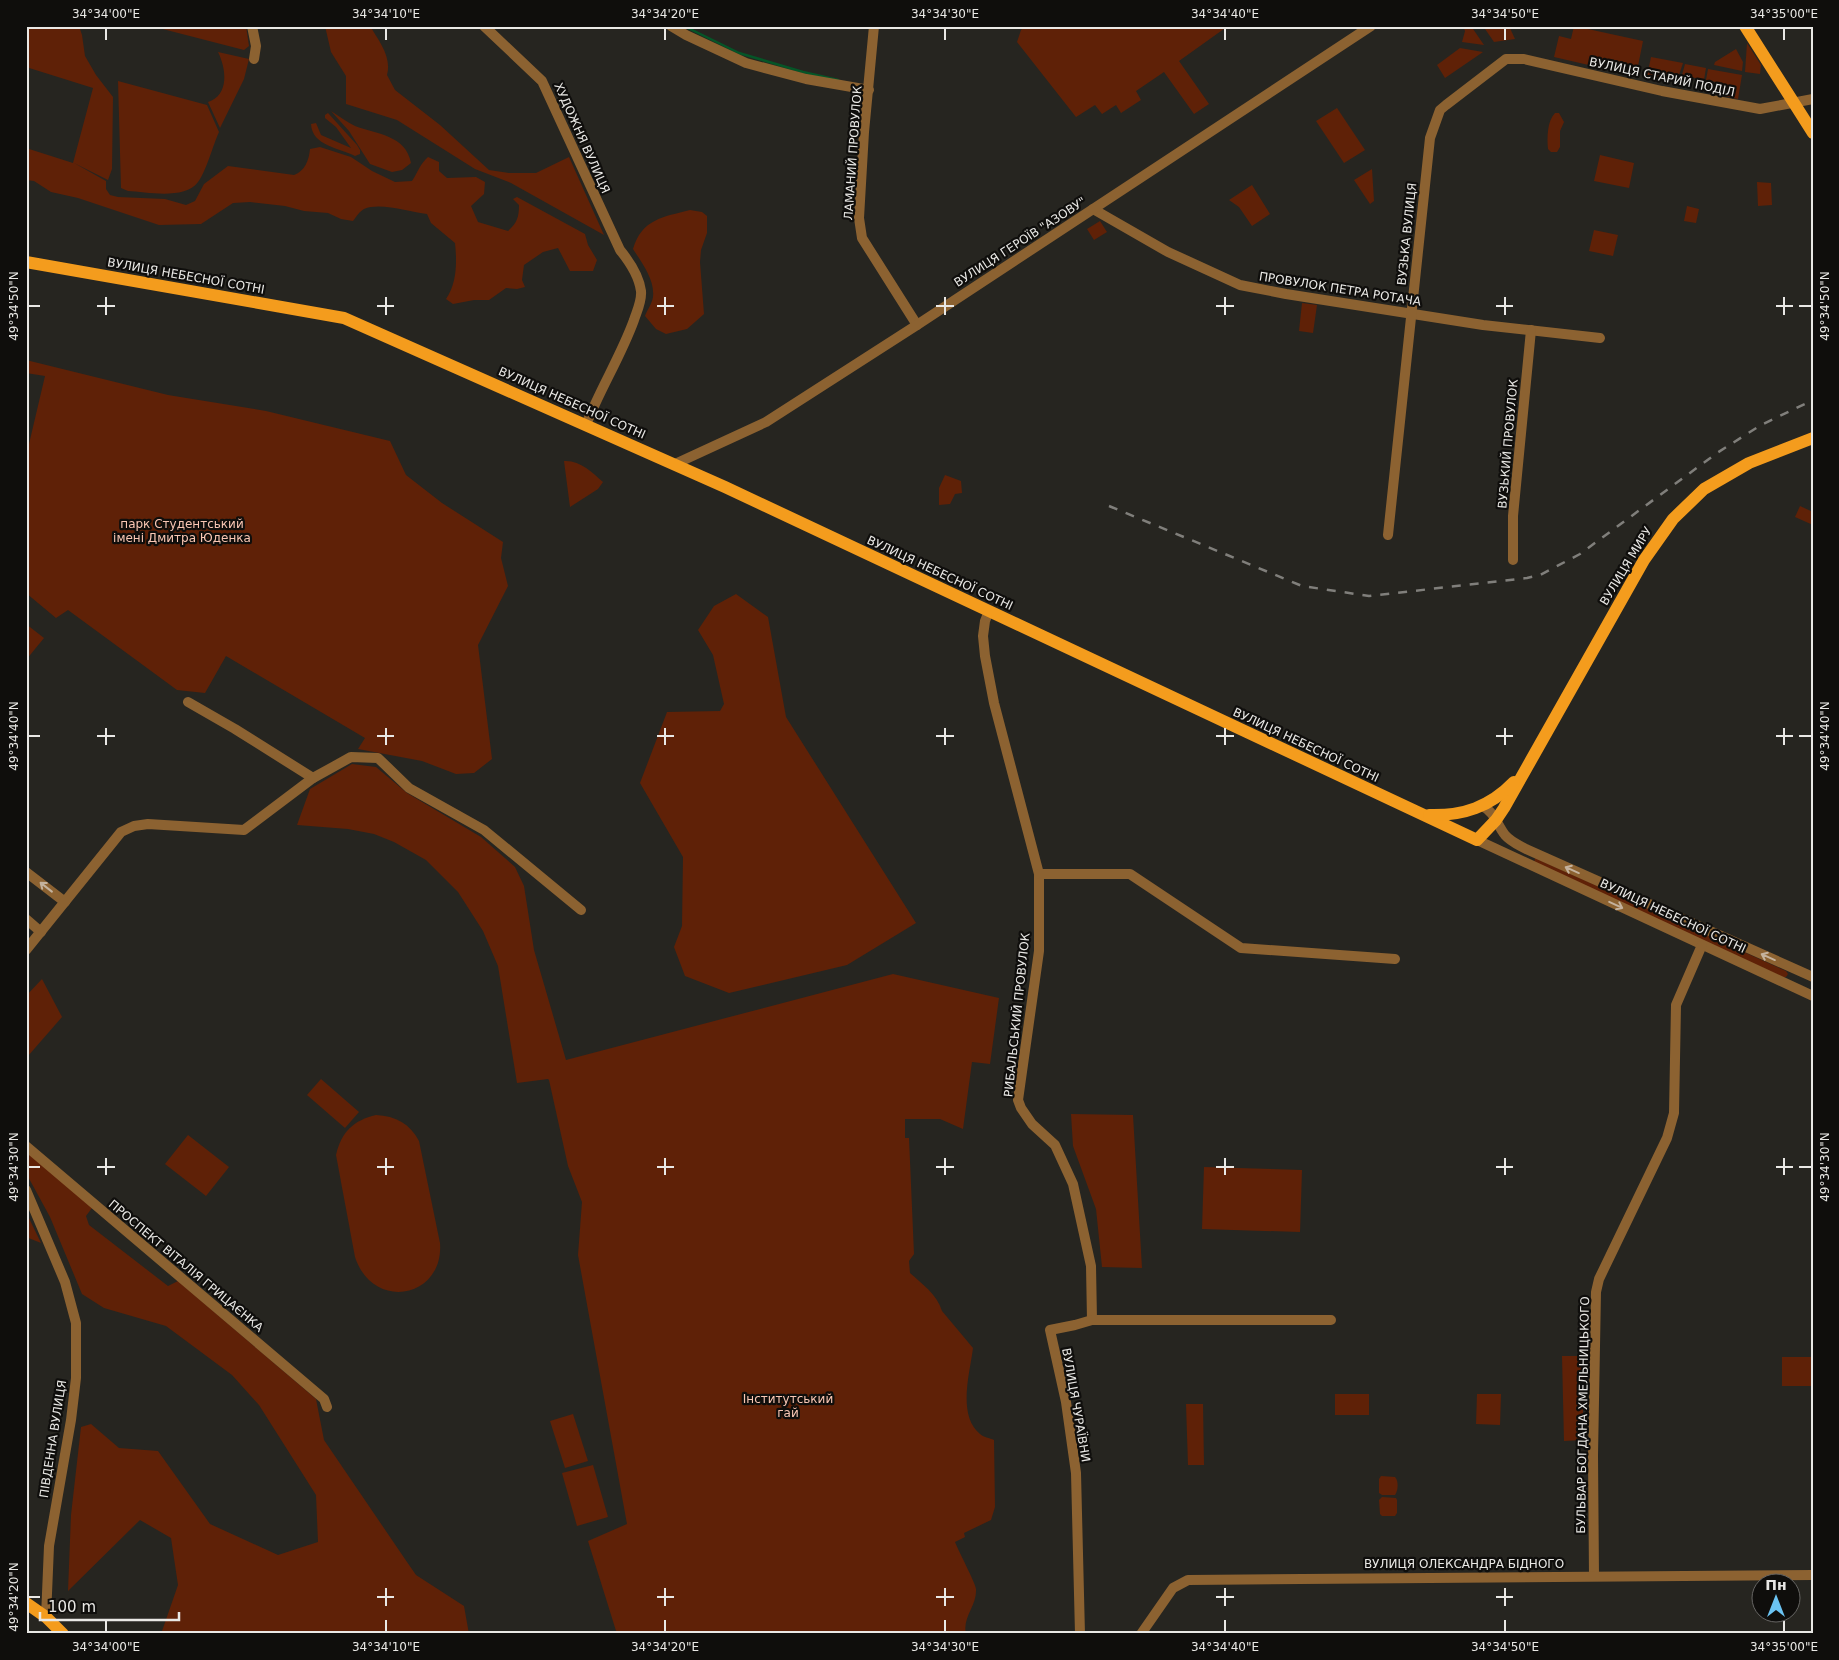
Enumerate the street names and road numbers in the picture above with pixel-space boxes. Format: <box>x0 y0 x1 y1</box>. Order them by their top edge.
street label: ВУЛИЦЯ СТАРИЙ ПОДІЛ <box>1588 54 1736 99</box>
street label: ХУДОЖНЯ ВУЛИЦЯ <box>551 80 613 196</box>
street label: ЛАМАНИЙ ПРОВУЛОК <box>840 85 865 221</box>
street label: ВУЗЬКА ВУЛИЦЯ <box>1395 182 1419 286</box>
street label: ВУЛИЦЯ ГЕРОЇВ "АЗОВУ" <box>951 193 1088 290</box>
street label: ВУЛИЦЯ НЕБЕСНОЇ СОТНІ <box>106 254 266 297</box>
street label: ПРОВУЛОК ПЕТРА РОТАЧА <box>1258 269 1423 309</box>
street label: ВУЛИЦЯ НЕБЕСНОЇ СОТНІ <box>496 363 648 442</box>
street label: ВУЗЬКИЙ ПРОВУЛОК <box>1494 378 1521 509</box>
street label: ВУЛИЦЯ МИРУ <box>1597 524 1655 608</box>
street label: ВУЛИЦЯ НЕБЕСНОЇ СОТНІ <box>865 532 1016 613</box>
street label: ВУЛИЦЯ НЕБЕСНОЇ СОТНІ <box>1231 704 1382 785</box>
street label: ВУЛИЦЯ НЕБЕСНОЇ СОТНІ <box>1598 875 1749 956</box>
street label: РИБАЛЬСЬКИЙ ПРОВУЛОК <box>1000 932 1033 1098</box>
street label: ПРОСПЕКТ ВІТАЛІЯ ГРИЦАЄНКА <box>106 1197 267 1335</box>
street label: БУЛЬВАР БОГДАНА ХМЕЛЬНИЦЬКОГО <box>1574 1296 1592 1534</box>
street label: ВУЛИЦЯ ЧУРАЇВНИ <box>1059 1347 1094 1463</box>
street label: ПІВДЕННА ВУЛИЦЯ <box>37 1379 69 1499</box>
street label: ВУЛИЦЯ ОЛЕКСАНДРА БІДНОГО <box>1364 1557 1564 1571</box>

